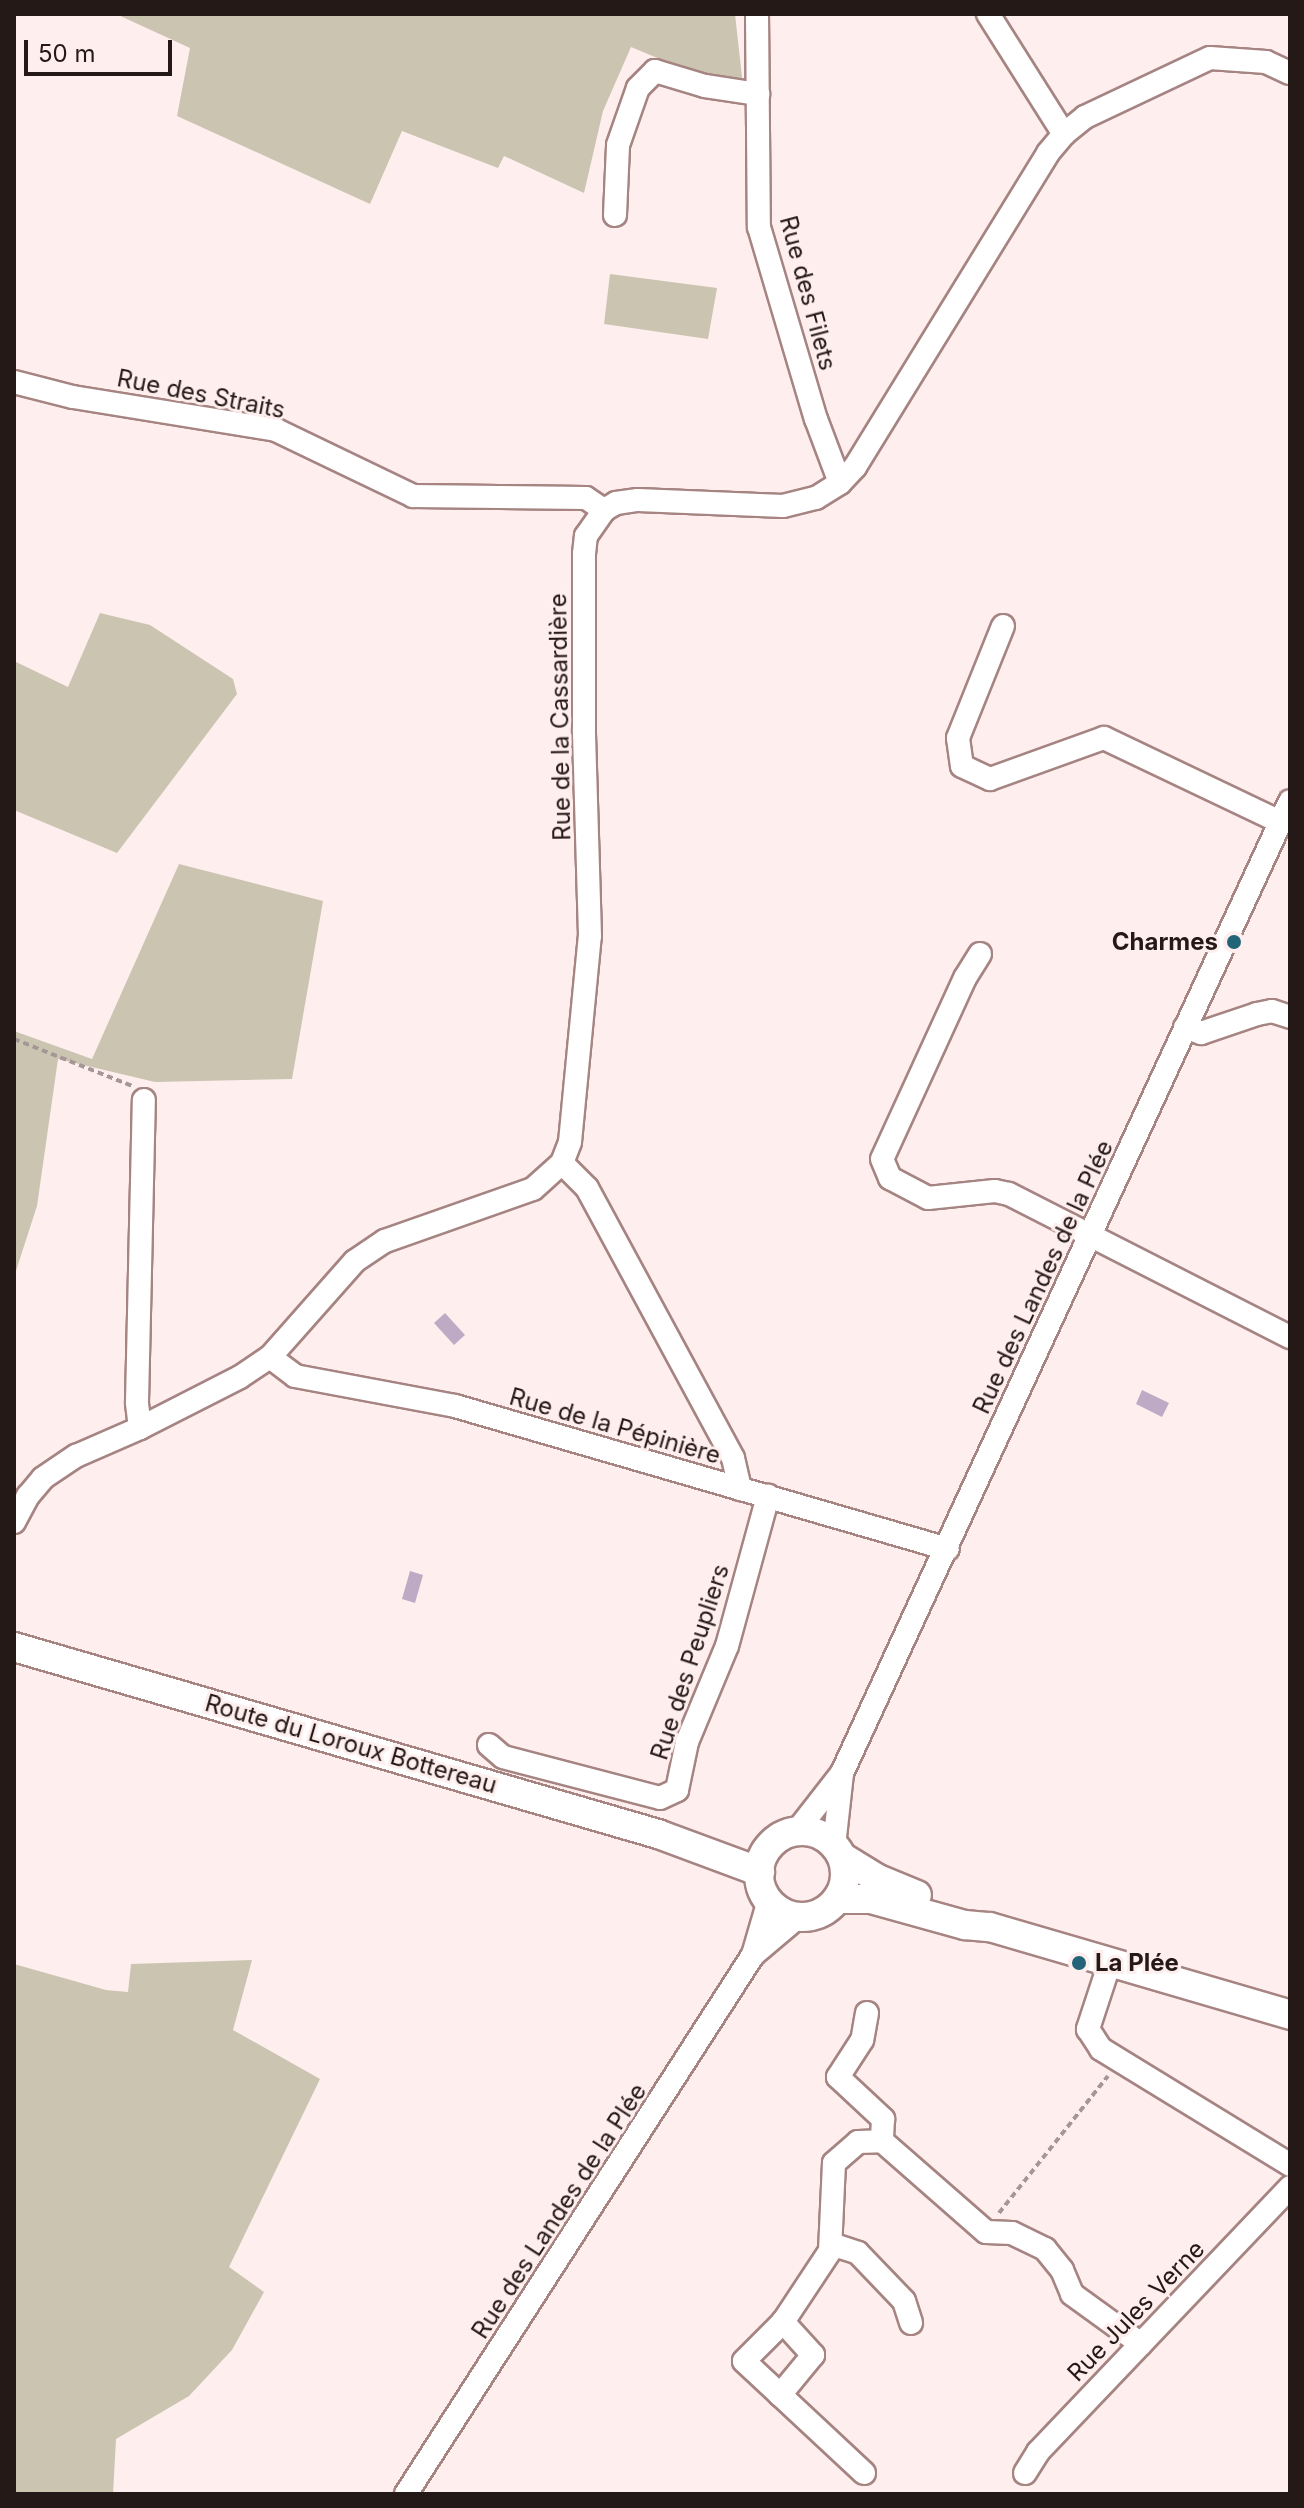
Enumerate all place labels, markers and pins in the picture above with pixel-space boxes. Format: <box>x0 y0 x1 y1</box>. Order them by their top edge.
place label: Charmes <box>1112 928 1218 956</box>
marker: Charmes <box>1225 933 1243 951</box>
place label: La Plée <box>1095 1949 1179 1977</box>
marker: La Plée <box>1070 1954 1088 1972</box>

